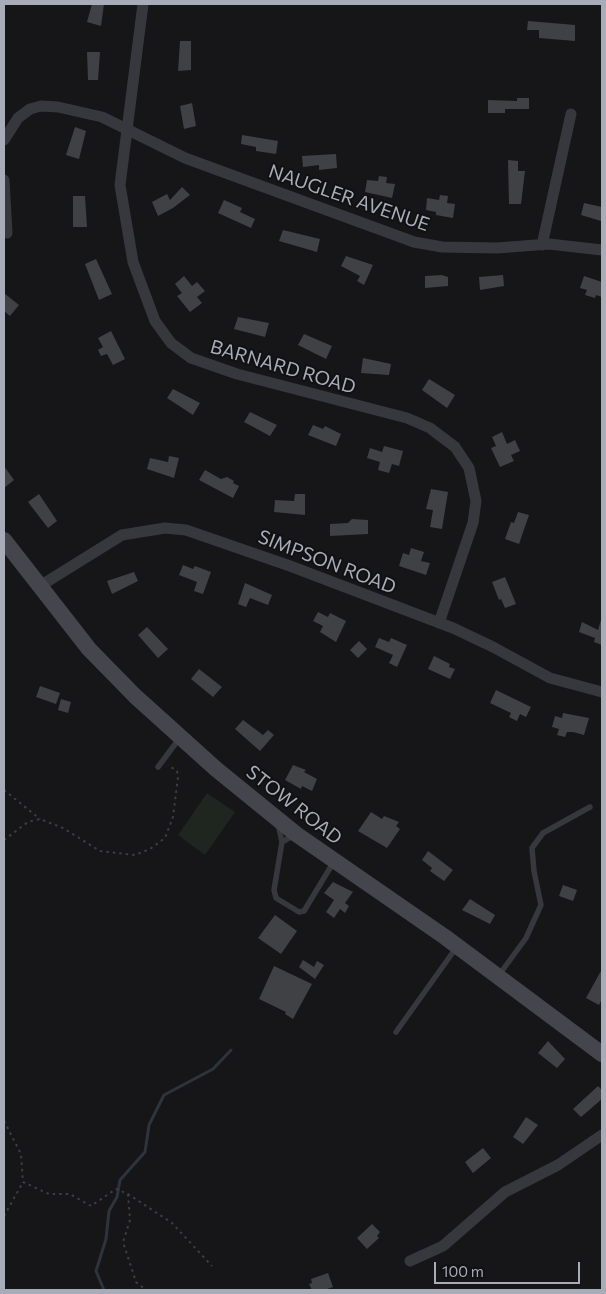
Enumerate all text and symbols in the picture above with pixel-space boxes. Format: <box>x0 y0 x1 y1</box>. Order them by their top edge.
street label: NAUGLER AVENUE <box>266 160 432 236</box>
street label: BARNARD ROAD <box>208 335 358 399</box>
street label: SIMPSON ROAD <box>255 525 399 599</box>
street label: STOW ROAD <box>242 761 346 849</box>
scale bar <box>436 1252 582 1284</box>
text: 100 m <box>442 1262 484 1280</box>

